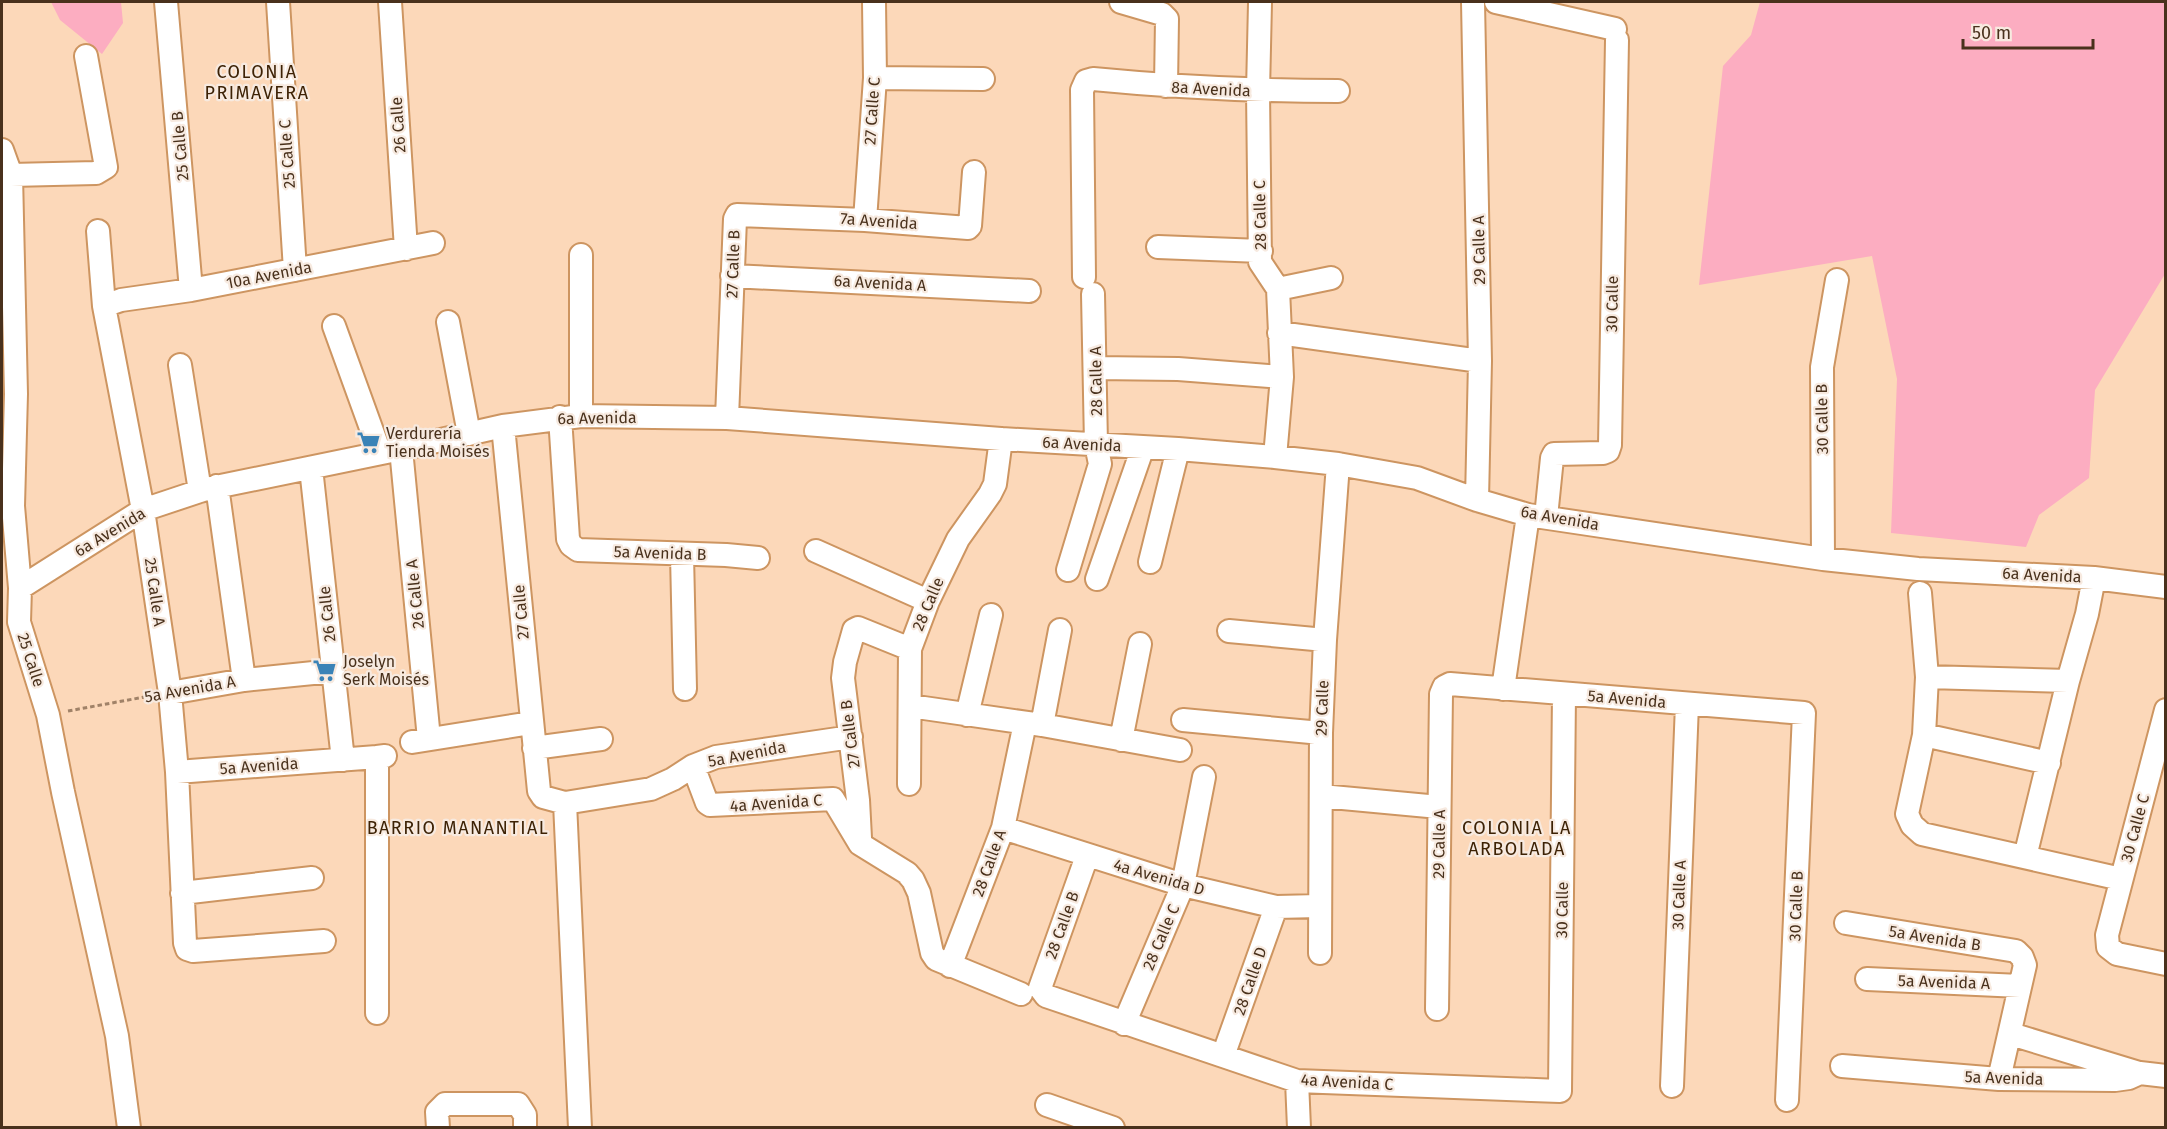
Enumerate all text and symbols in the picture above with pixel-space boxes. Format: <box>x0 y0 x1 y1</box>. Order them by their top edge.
scale bar <box>1963 12 2094 50</box>
text: 50 m <box>1972 22 2011 44</box>
district label: COLONIA PRIMAVERA <box>204 61 310 104</box>
street label: 27 Calle C <box>860 77 884 145</box>
street label: 8a Avenida <box>1171 77 1251 101</box>
street label: 26 Calle <box>387 96 409 154</box>
street label: 25 Calle B <box>167 110 192 181</box>
street label: 25 Calle C <box>275 119 299 189</box>
street label: 28 Calle C <box>1250 180 1270 250</box>
street label: 7a Avenida <box>840 209 918 233</box>
street label: 29 Calle A <box>1469 214 1489 285</box>
street label: 27 Calle B <box>722 229 744 299</box>
street label: 10a Avenida <box>225 257 313 293</box>
street label: 6a Avenida A <box>833 271 928 295</box>
street label: 30 Calle <box>1602 276 1622 332</box>
street label: 28 Calle A <box>1086 345 1106 416</box>
street label: 30 Calle B <box>1812 383 1832 454</box>
street label: 6a Avenida <box>557 408 637 428</box>
place label: Verdurería Tienda Moisés <box>386 424 489 461</box>
supermarket icon: Verdurería Tienda Moisés <box>355 429 381 455</box>
street label: 6a Avenida <box>1042 432 1122 456</box>
street label: 6a Avenida <box>1519 502 1601 534</box>
street label: 6a Avenida <box>71 503 149 561</box>
street label: 5a Avenida B <box>613 542 707 564</box>
street label: 25 Calle A <box>141 557 169 628</box>
street label: 26 Calle A <box>402 558 428 630</box>
street label: 6a Avenida <box>2002 563 2082 587</box>
street label: 28 Calle <box>908 574 948 634</box>
street label: 27 Calle <box>509 584 533 640</box>
street label: 26 Calle <box>315 585 339 643</box>
street label: 25 Calle <box>13 631 49 689</box>
place label: Joselyn Serk Moisés <box>343 652 429 689</box>
supermarket icon: Joselyn Serk Moisés <box>312 657 338 683</box>
street label: 5a Avenida A <box>143 671 238 706</box>
street label: 29 Calle <box>1312 680 1332 736</box>
street label: 5a Avenida <box>1587 686 1667 712</box>
street label: 27 Calle B <box>836 699 864 769</box>
street label: 5a Avenida <box>706 737 788 771</box>
street label: 5a Avenida <box>219 754 299 778</box>
street label: 4a Avenida C <box>729 790 823 816</box>
street label: 30 Calle C <box>2117 792 2153 864</box>
street label: 29 Calle A <box>1429 808 1449 879</box>
district label: BARRIO MANANTIAL <box>367 817 549 839</box>
district label: COLONIA LA ARBOLADA <box>1462 817 1572 860</box>
street label: 28 Calle A <box>968 826 1010 899</box>
street label: 4a Avenida D <box>1111 855 1207 899</box>
street label: 30 Calle A <box>1668 859 1690 930</box>
street label: 30 Calle B <box>1785 870 1807 942</box>
street label: 30 Calle <box>1552 882 1572 938</box>
street label: 28 Calle B <box>1041 888 1083 961</box>
street label: 28 Calle C <box>1139 901 1183 973</box>
street label: 5a Avenida B <box>1888 921 1983 955</box>
street label: 28 Calle D <box>1229 944 1271 1018</box>
street label: 5a Avenida A <box>1898 971 1991 993</box>
street label: 5a Avenida <box>1964 1067 2044 1089</box>
street label: 4a Avenida C <box>1300 1070 1394 1094</box>

